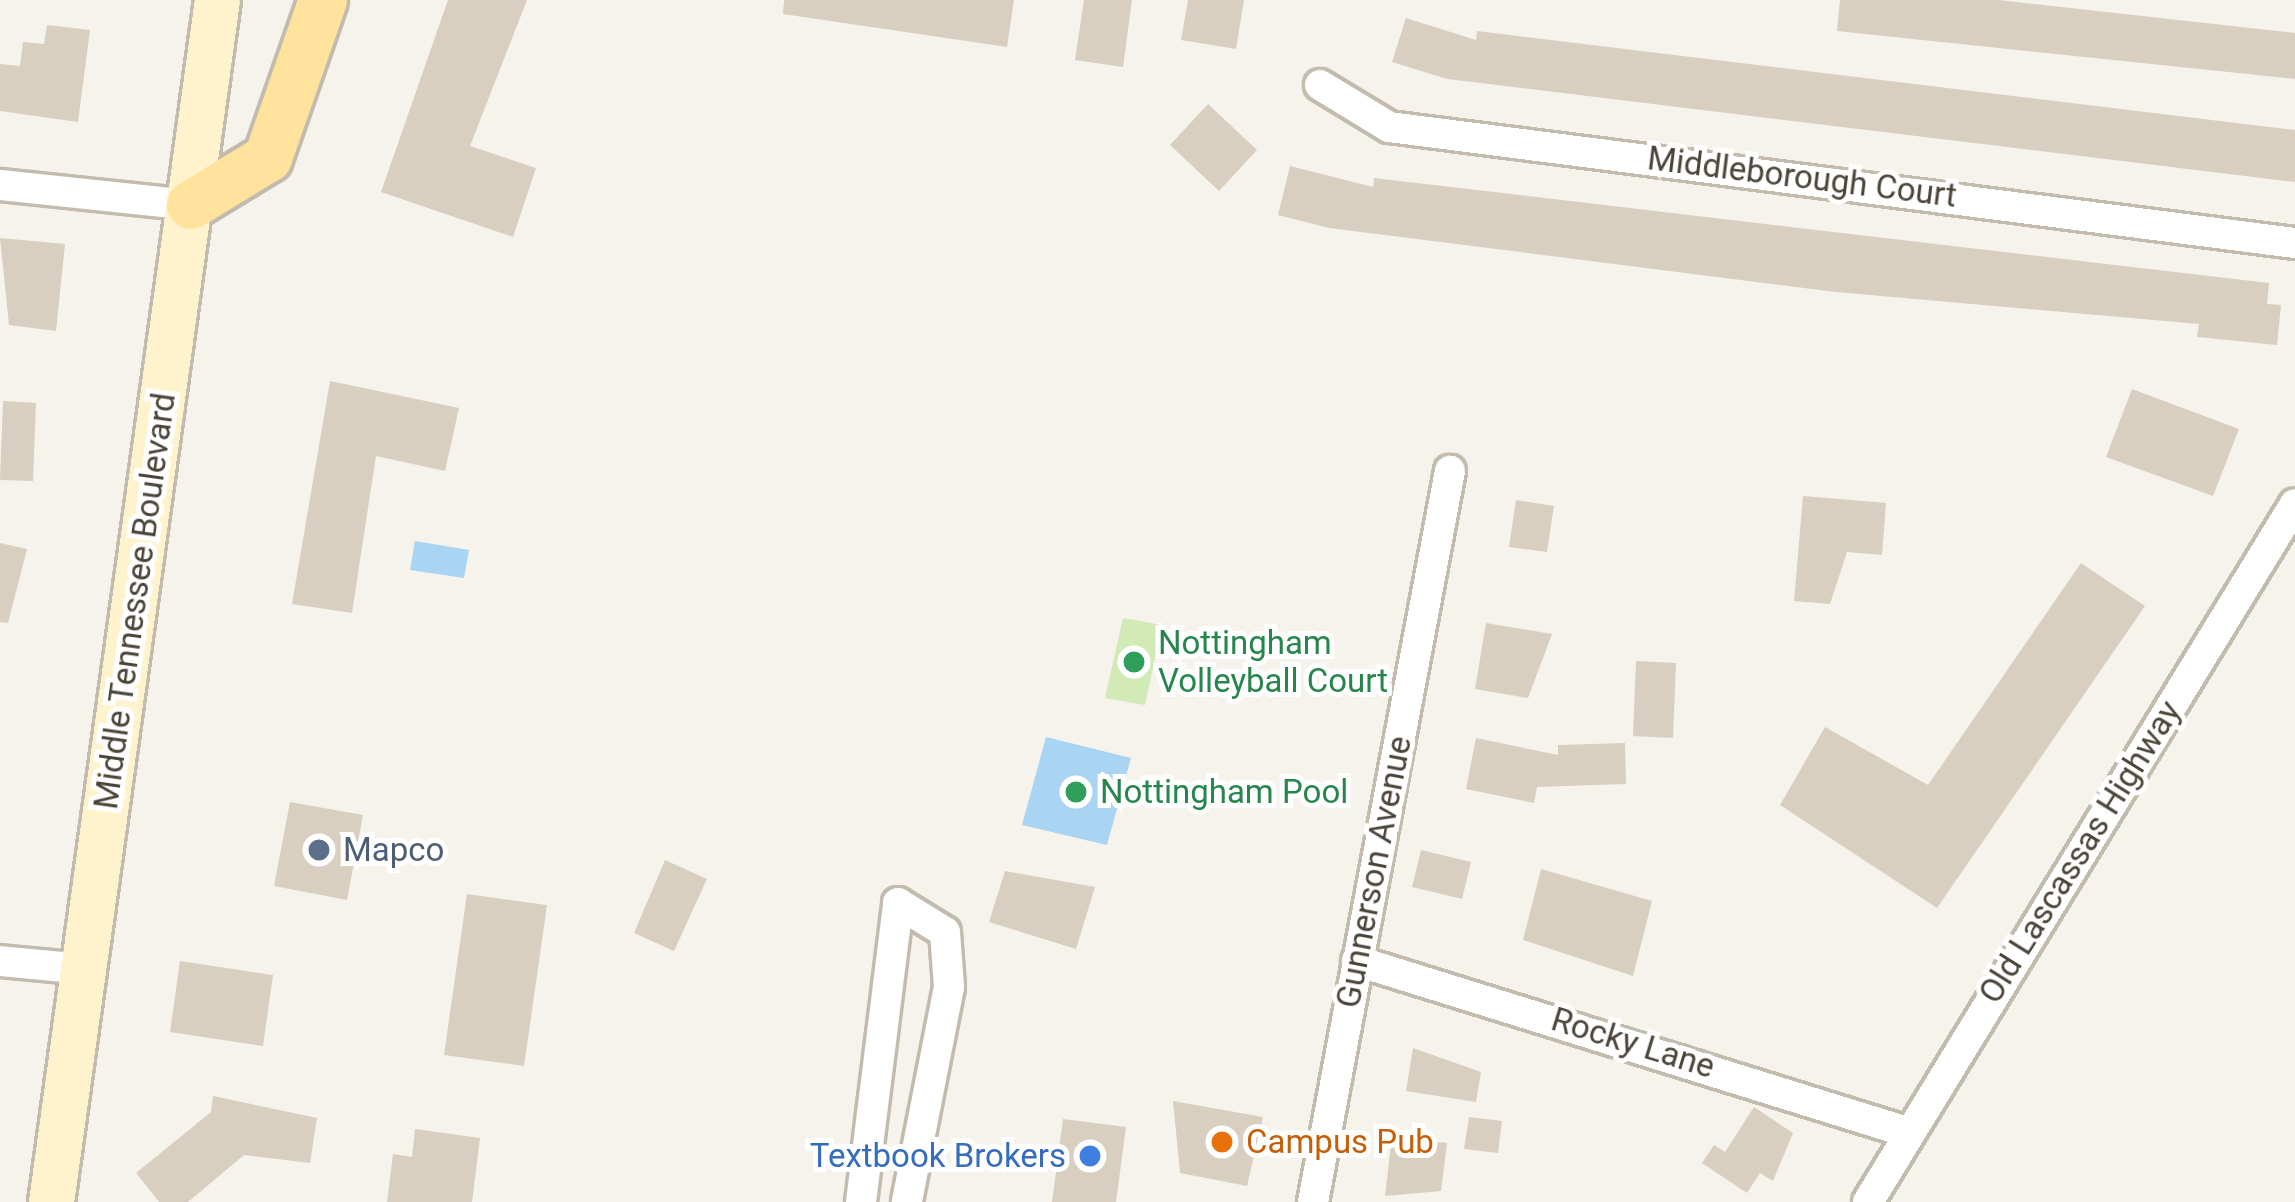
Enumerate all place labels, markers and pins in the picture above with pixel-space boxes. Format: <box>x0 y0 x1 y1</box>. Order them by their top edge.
place label: Nottingham Volleyball Court <box>1158 623 1388 701</box>
marker: Nottingham Volleyball Court <box>1121 649 1147 675</box>
place label: Nottingham Pool <box>1100 772 1348 812</box>
marker: Nottingham Pool <box>1063 779 1089 805</box>
place label: Mapco <box>343 830 444 870</box>
marker: Mapco <box>306 837 332 863</box>
place label: Campus Pub <box>1246 1122 1434 1162</box>
marker: Campus Pub <box>1209 1129 1235 1155</box>
place label: Textbook Brokers <box>810 1136 1066 1176</box>
marker: Textbook Brokers <box>1077 1143 1103 1169</box>

